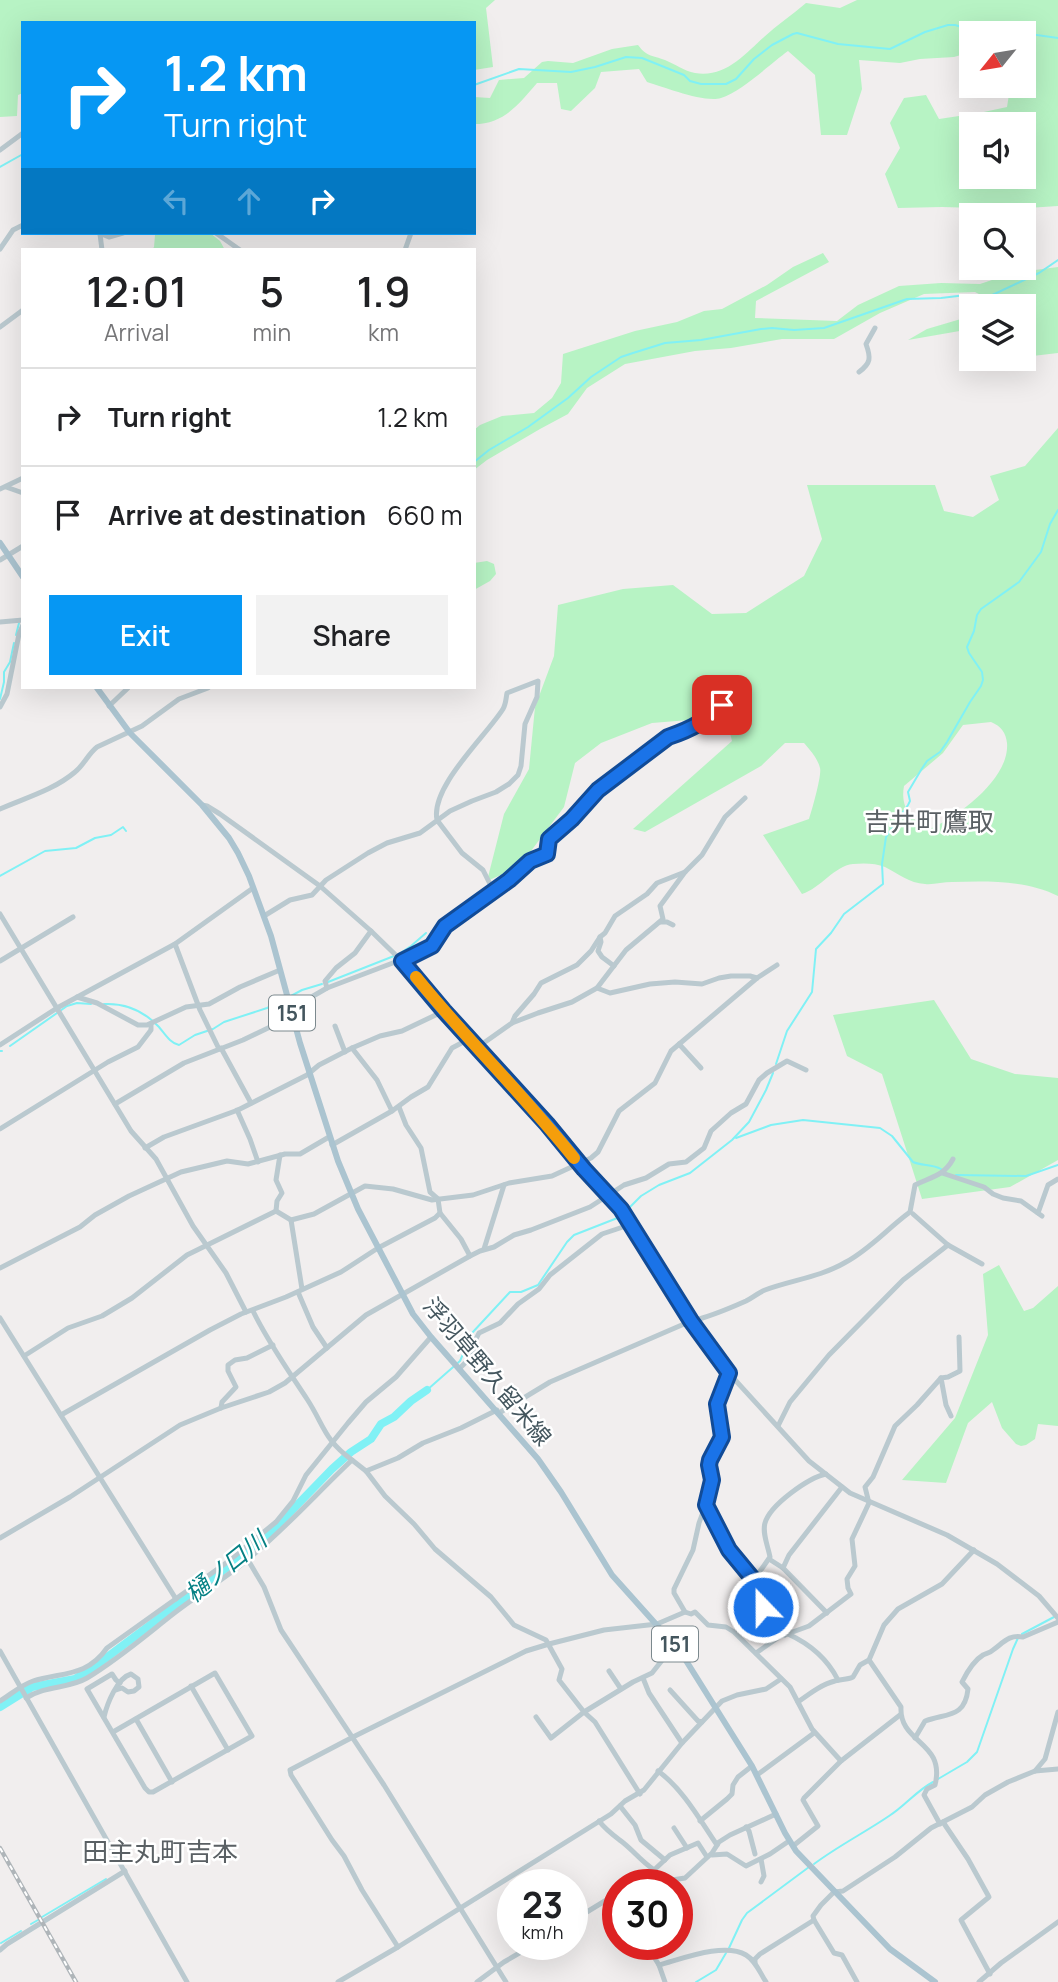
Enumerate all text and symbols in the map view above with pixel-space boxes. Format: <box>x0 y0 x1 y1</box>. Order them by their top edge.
north arrow <box>959 21 1036 98</box>
map controls <box>959 21 1036 371</box>
text: 1.2 km <box>164 39 308 106</box>
icon: right <box>49 49 140 140</box>
text: Turn right <box>164 103 307 147</box>
button: sound <box>959 112 1036 189</box>
icon: left <box>157 182 195 220</box>
icon: ahead <box>230 182 268 220</box>
icon: right <box>303 182 341 220</box>
button: search <box>959 203 1036 280</box>
text: 12:01 <box>86 262 187 320</box>
text: 5 <box>260 262 284 320</box>
text: 1.9 <box>356 262 411 320</box>
button: layers <box>959 294 1036 371</box>
text: Arrival <box>104 316 170 348</box>
text: min <box>253 316 291 348</box>
text: km <box>368 316 399 348</box>
icon: right <box>49 398 87 436</box>
text: Turn right <box>108 399 232 435</box>
text: 1.2 km <box>377 399 448 435</box>
icon: arrive <box>49 496 87 534</box>
text: Arrive at destination <box>108 497 366 533</box>
text: 660 m <box>387 497 462 533</box>
button: Exit <box>49 595 242 675</box>
button: Share <box>256 595 448 675</box>
pin <box>692 675 752 735</box>
icon: arrive <box>703 686 741 724</box>
district label: 吉井町鷹取 <box>864 803 994 839</box>
road number: 151 <box>269 996 315 1030</box>
street label: 浮羽草野久留米線 <box>417 1290 559 1452</box>
water label: 樋ノ口川 <box>177 1521 275 1609</box>
position arrow <box>726 1570 800 1644</box>
road number: 151 <box>652 1626 698 1662</box>
district label: 田主丸町吉本 <box>82 1833 238 1869</box>
speed limit sign: 30 <box>602 1869 693 1960</box>
text: 23 <box>522 1881 563 1929</box>
text: km/h <box>522 1920 563 1944</box>

